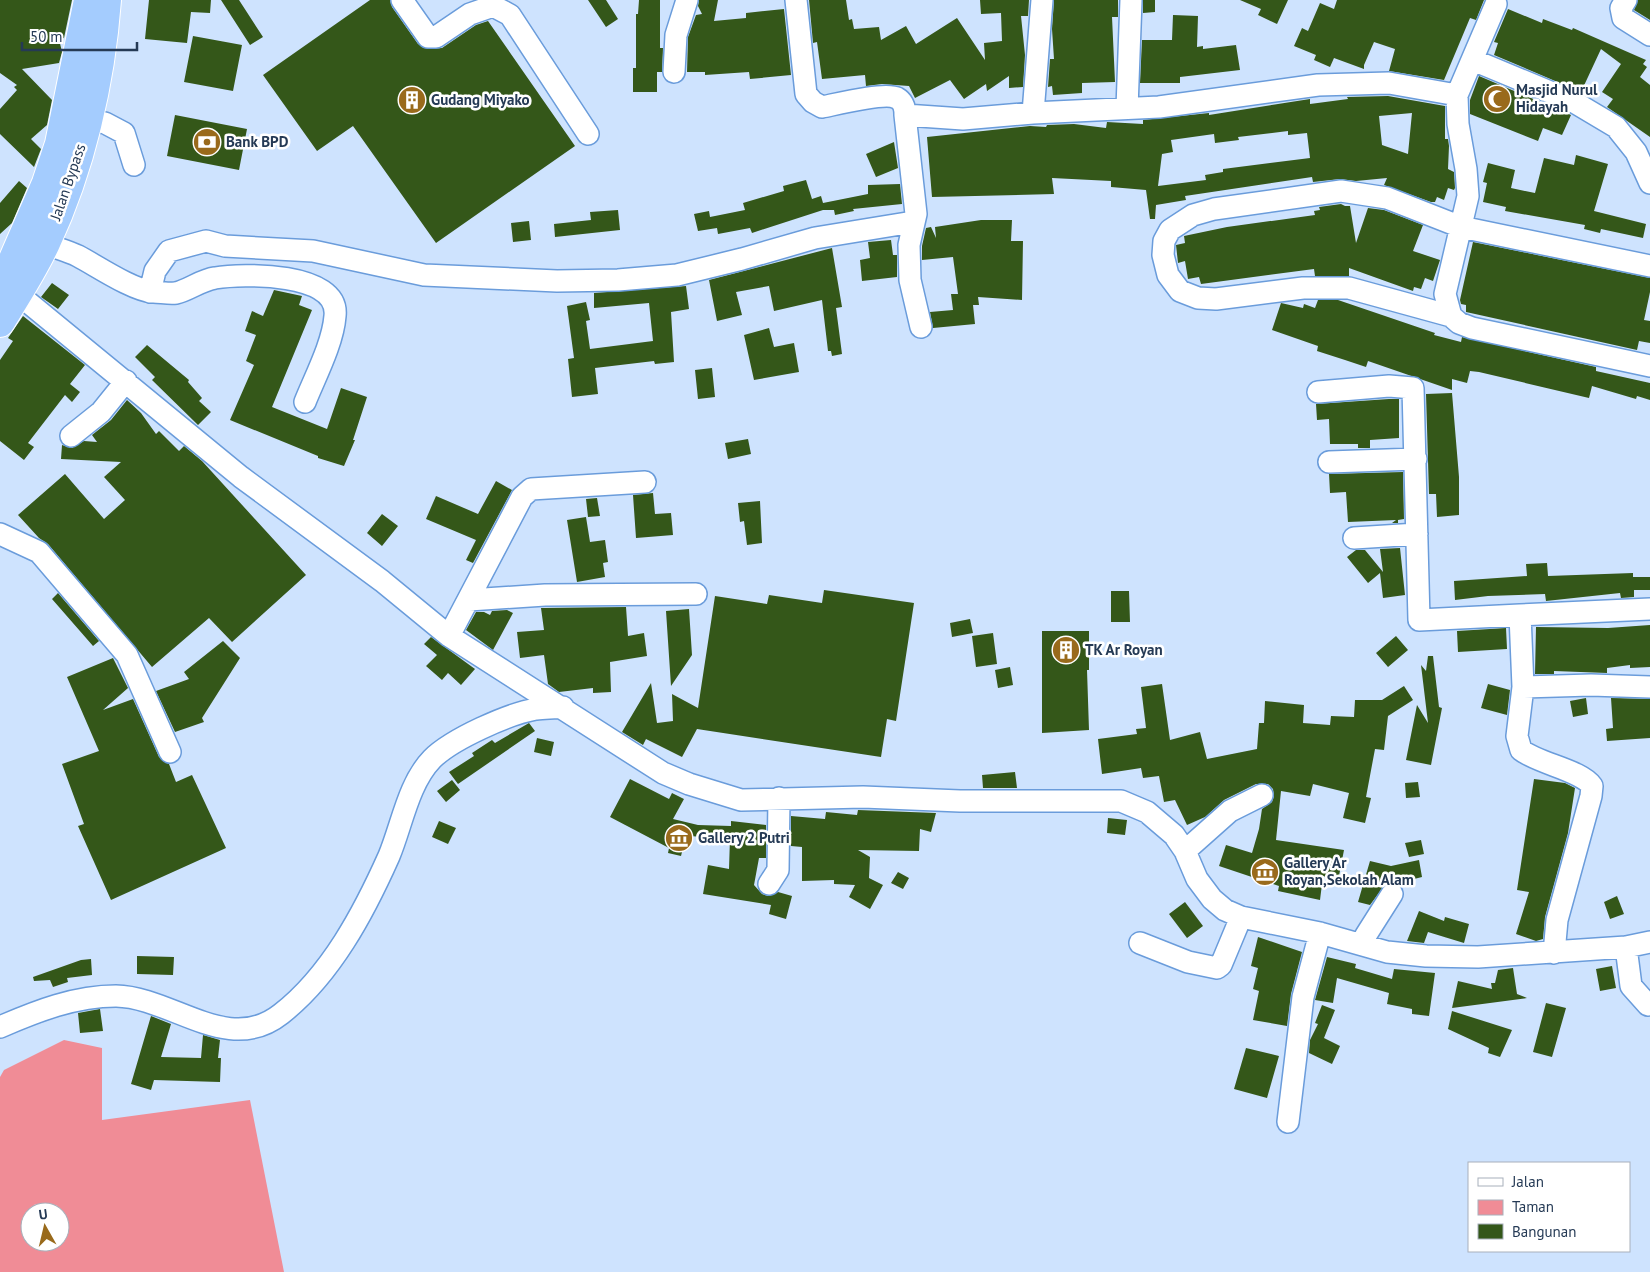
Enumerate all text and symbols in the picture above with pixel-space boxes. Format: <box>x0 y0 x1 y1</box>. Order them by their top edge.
scale bar <box>22 20 138 52</box>
text: 50 m <box>30 27 63 46</box>
place label: Masjid Nurul Hidayah <box>1516 80 1598 116</box>
mosque icon: Masjid Nurul Hidayah <box>1482 84 1512 114</box>
building icon: Gudang Miyako <box>397 85 427 115</box>
place label: Gudang Miyako <box>431 90 530 109</box>
bank icon: Bank BPD <box>192 127 222 157</box>
place label: Bank BPD <box>226 132 289 151</box>
street label: Jalan Bypass <box>45 141 89 224</box>
building icon: TK Ar Royan <box>1051 635 1081 665</box>
place label: TK Ar Royan <box>1085 640 1163 659</box>
museum icon: Gallery 2 Putri <box>664 823 694 853</box>
place label: Gallery 2 Putri <box>698 828 790 847</box>
place label: Gallery Ar Royan,Sekolah Alam <box>1284 853 1414 889</box>
museum icon: Gallery Ar Royan,Sekolah Alam <box>1250 857 1280 887</box>
legend <box>1468 1162 1630 1252</box>
text: Jalan <box>1511 1172 1544 1191</box>
text: Taman <box>1512 1197 1554 1216</box>
north arrow <box>20 1202 70 1252</box>
text: U <box>38 1205 49 1224</box>
text: Bangunan <box>1512 1222 1576 1241</box>

